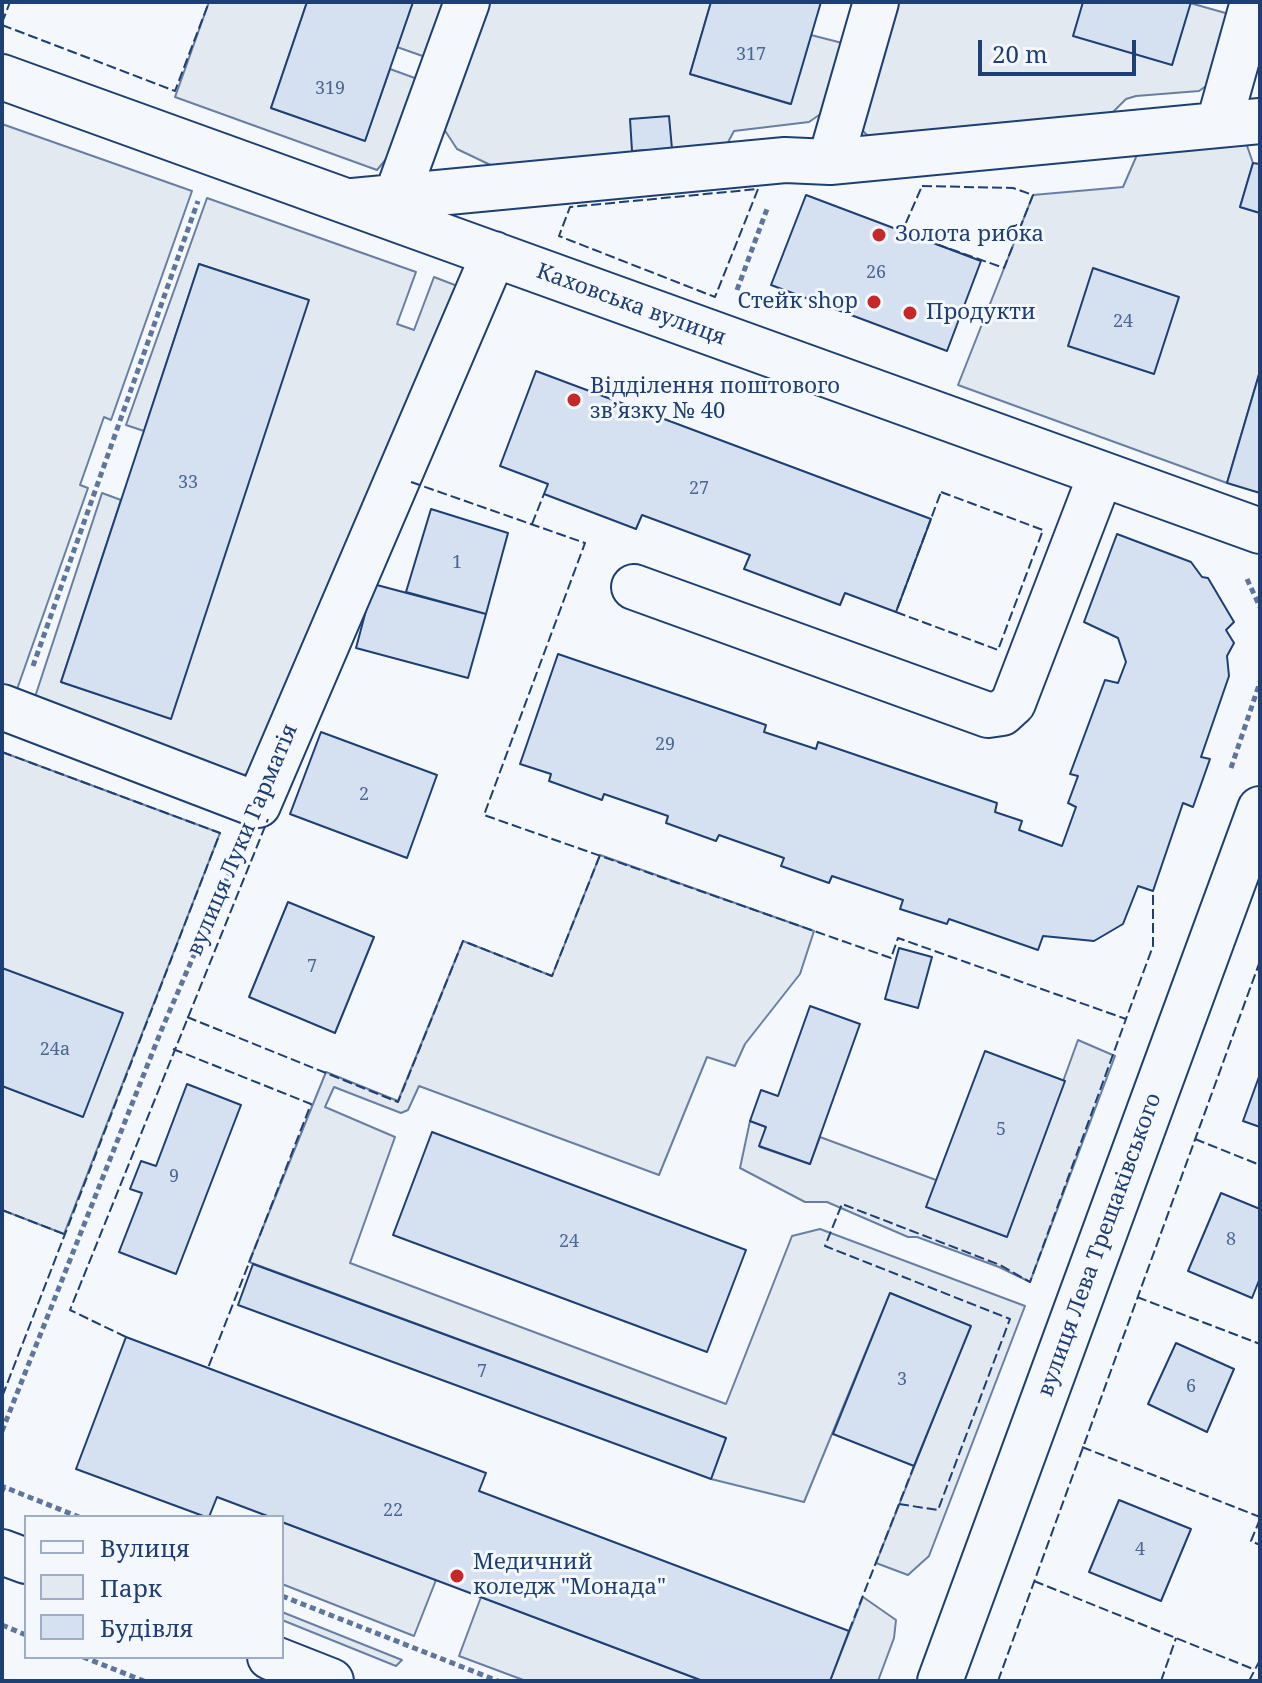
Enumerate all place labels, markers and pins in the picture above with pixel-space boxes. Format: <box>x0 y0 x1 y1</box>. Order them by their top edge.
place label: Золота рибка <box>895 222 1044 248</box>
marker: Золота рибка <box>870 226 888 244</box>
place label: Стейк shop <box>737 289 858 315</box>
marker: Стейк shop <box>865 293 883 311</box>
place label: Продукти <box>926 300 1036 326</box>
marker: Продукти <box>901 304 919 322</box>
place label: Відділення поштового зв’язку № 40 <box>590 374 840 426</box>
marker: Відділення поштового зв’язку № 40 <box>565 391 583 409</box>
place label: Медичний коледж "Монада" <box>473 1550 666 1602</box>
marker: Медичний коледж "Монада" <box>448 1567 466 1585</box>

